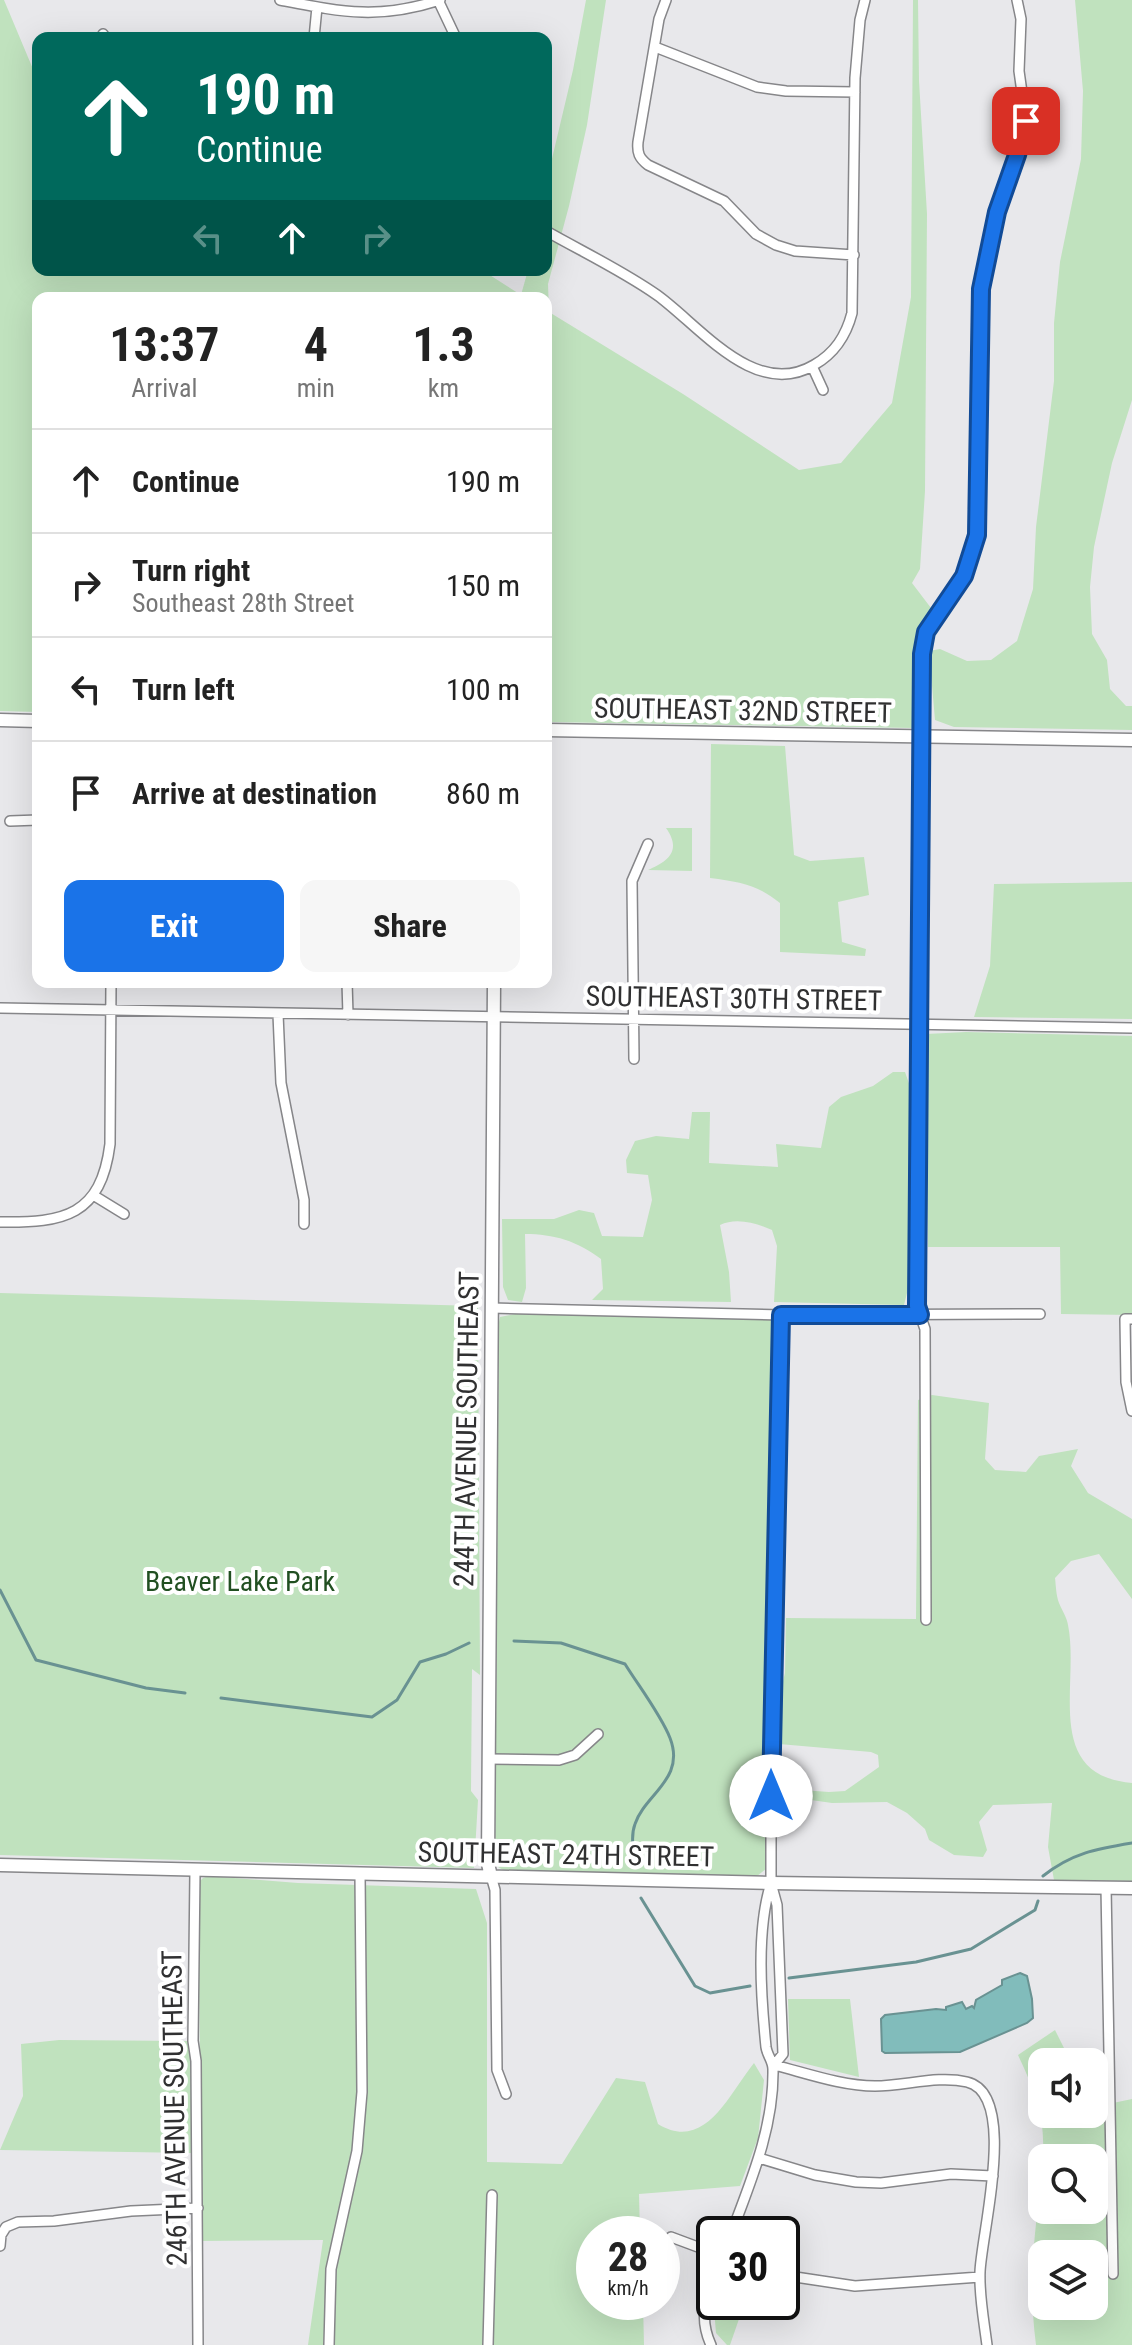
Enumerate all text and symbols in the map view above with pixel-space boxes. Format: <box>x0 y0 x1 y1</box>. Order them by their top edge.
text: 190 m <box>196 62 335 128</box>
icon: ahead <box>64 64 168 168</box>
pin <box>992 87 1060 155</box>
icon: arrive <box>1004 99 1048 143</box>
text: Continue <box>196 129 323 171</box>
icon: left <box>186 216 230 260</box>
icon: ahead <box>270 216 314 260</box>
icon: right <box>354 216 398 260</box>
text: 13:37 <box>109 316 219 373</box>
text: 4 <box>304 316 328 373</box>
text: 1.3 <box>412 316 475 373</box>
text: Arrival <box>131 373 197 403</box>
text: min <box>297 373 335 403</box>
text: km <box>428 373 459 403</box>
icon: ahead <box>64 459 108 503</box>
text: Continue <box>132 464 239 499</box>
text: 190 m <box>446 464 520 499</box>
text: Turn right <box>132 553 250 588</box>
icon: right <box>64 563 108 607</box>
text: 150 m <box>446 568 520 603</box>
text: Southeast 28th Street <box>132 588 354 618</box>
icon: left <box>64 667 108 711</box>
text: Turn left <box>132 672 235 707</box>
text: 100 m <box>446 672 520 707</box>
street label: SOUTHEAST 32ND STREET <box>594 691 892 730</box>
icon: arrive <box>64 771 108 815</box>
text: Arrive at destination <box>132 776 377 811</box>
text: 860 m <box>446 776 520 811</box>
button: Exit <box>64 880 284 972</box>
button: Share <box>300 880 520 972</box>
street label: SOUTHEAST 30TH STREET <box>585 979 883 1018</box>
street label: 244TH AVENUE SOUTHEAST <box>447 1271 486 1587</box>
park label: Beaver Lake Park <box>145 1565 335 1598</box>
position arrow <box>729 1754 813 1838</box>
street label: SOUTHEAST 24TH STREET <box>417 1835 715 1874</box>
street label: 246TH AVENUE SOUTHEAST <box>155 1950 194 2266</box>
map controls <box>1028 2048 1108 2320</box>
button: sound <box>1028 2048 1108 2128</box>
button: search <box>1028 2144 1108 2224</box>
speed limit sign: 30 <box>696 2216 800 2320</box>
text: 28 <box>608 2234 648 2281</box>
button: layers <box>1028 2240 1108 2320</box>
text: km/h <box>607 2276 649 2300</box>

